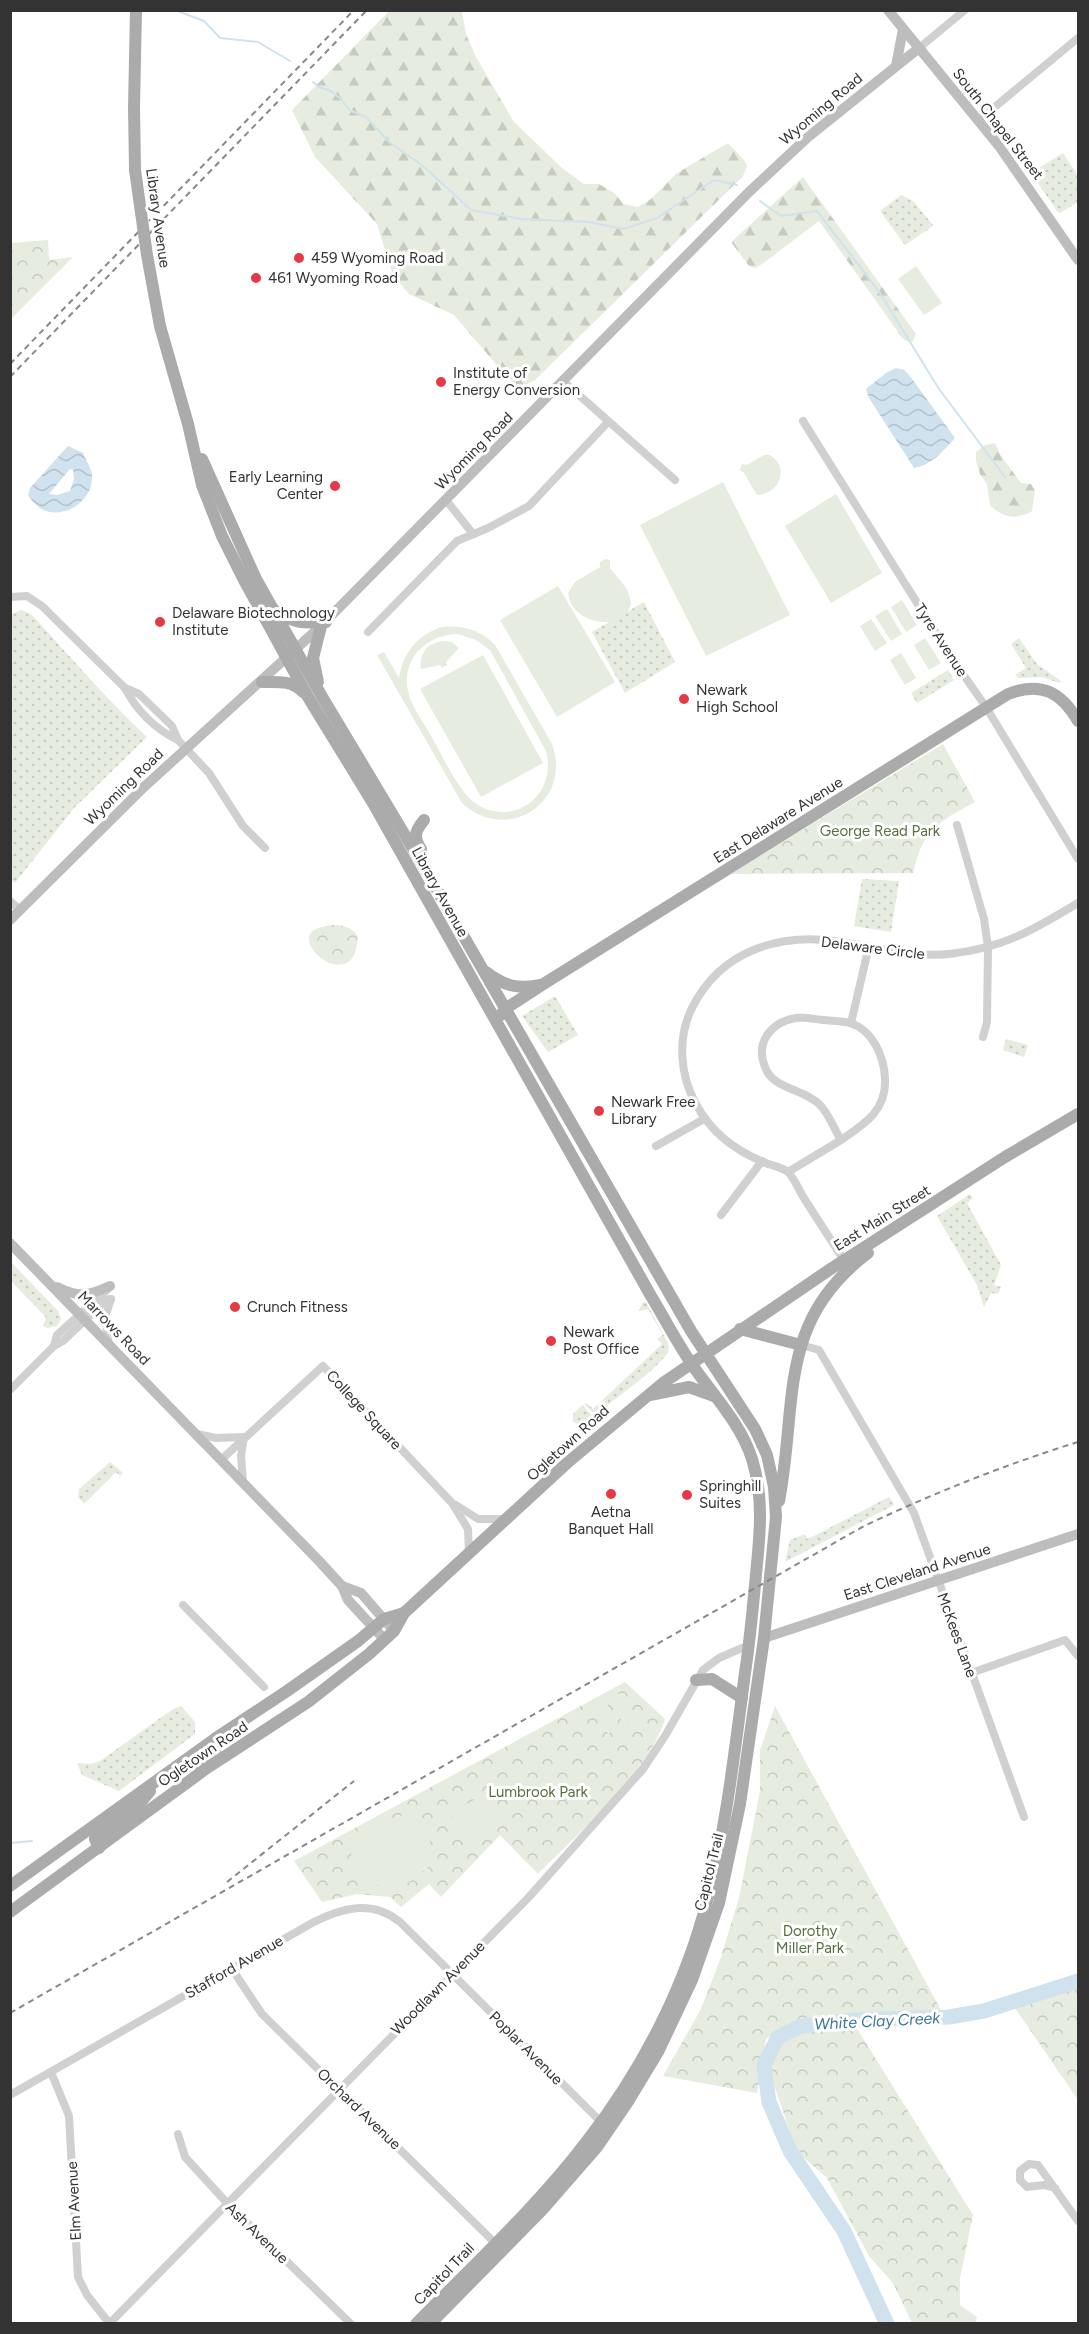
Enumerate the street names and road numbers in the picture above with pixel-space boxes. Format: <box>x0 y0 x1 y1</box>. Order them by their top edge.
street label: South Chapel Street <box>949 65 1047 184</box>
street label: Wyoming Road <box>776 69 866 149</box>
street label: Library Avenue <box>142 167 174 269</box>
street label: Wyoming Road <box>431 408 517 494</box>
street label: Tyre Avenue <box>911 600 971 680</box>
street label: Wyoming Road <box>81 745 167 829</box>
street label: East Delaware Avenue <box>710 773 846 867</box>
street label: Library Avenue <box>408 844 472 940</box>
street label: Delaware Circle <box>820 933 926 963</box>
street label: East Main Street <box>830 1181 934 1255</box>
street label: Marrows Road <box>74 1287 154 1369</box>
street label: College Square <box>323 1367 405 1453</box>
street label: Ogletown Road <box>523 1401 613 1485</box>
street label: East Cleveland Avenue <box>841 1540 993 1604</box>
street label: McKees Lane <box>933 1590 981 1680</box>
street label: Ogletown Road <box>155 1717 251 1791</box>
street label: Capitol Trail <box>691 1831 727 1913</box>
street label: Stafford Avenue <box>182 1932 286 2002</box>
street label: Woodlawn Avenue <box>387 1937 489 2039</box>
street label: Poplar Avenue <box>485 2007 567 2089</box>
street label: Orchard Avenue <box>313 2065 405 2153</box>
street label: Elm Avenue <box>63 2161 85 2241</box>
street label: Ash Avenue <box>222 2199 292 2267</box>
street label: Capitol Trail <box>410 2239 478 2309</box>

